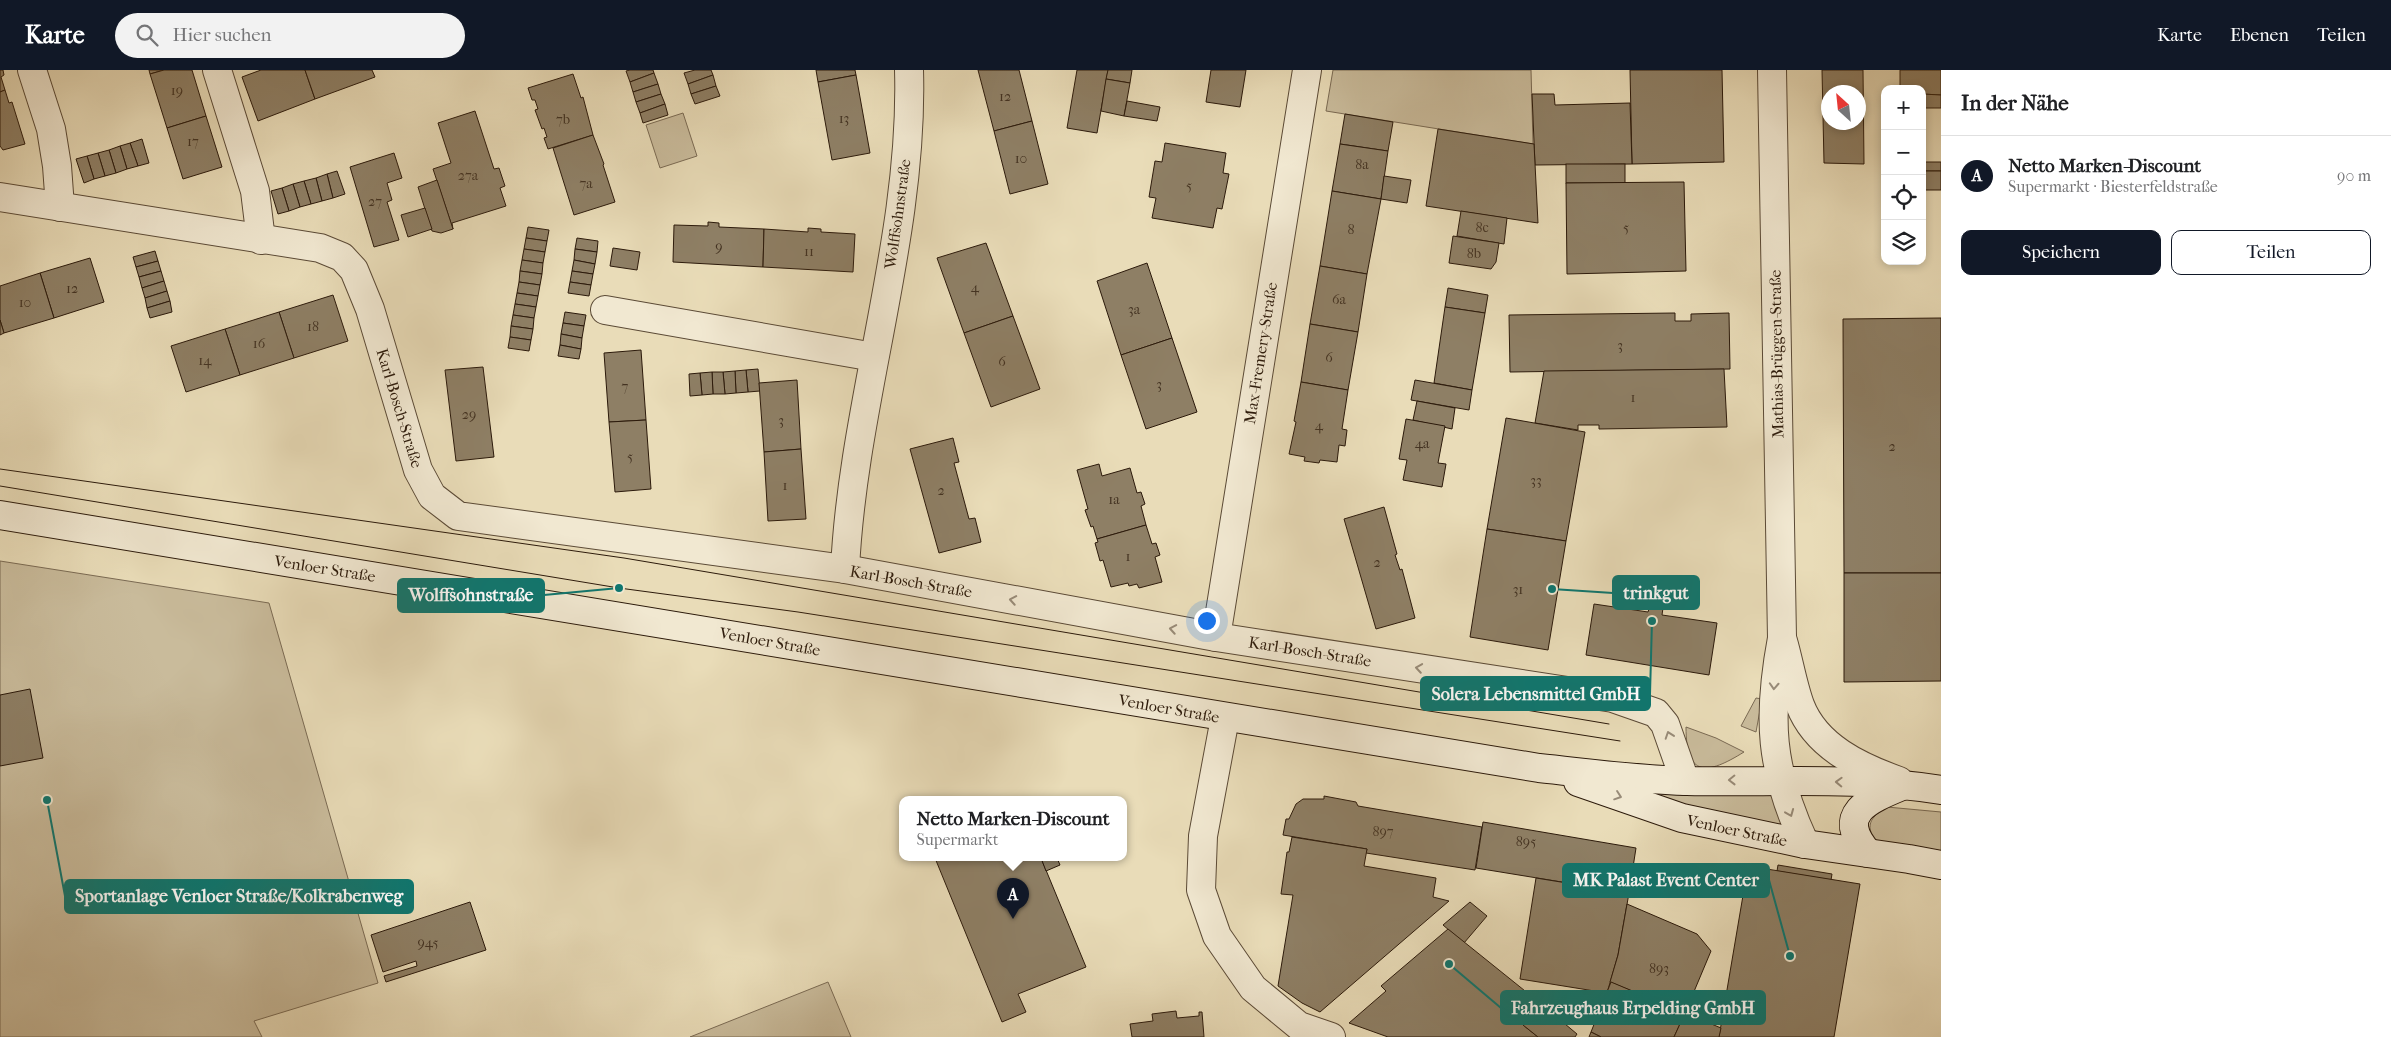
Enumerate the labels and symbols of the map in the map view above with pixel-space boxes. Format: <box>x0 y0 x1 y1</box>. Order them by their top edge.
house number: 19 <box>171 82 183 99</box>
north arrow <box>1821 85 1866 130</box>
house number: 12 <box>999 88 1011 105</box>
house number: 13 <box>839 110 849 127</box>
house number: 7b <box>556 111 570 128</box>
house number: 17 <box>187 133 199 150</box>
house number: 10 <box>1015 150 1027 167</box>
house number: 8a <box>1355 156 1369 173</box>
street label: Wolffsohnstraße <box>880 158 915 271</box>
house number: 27a <box>458 167 479 184</box>
house number: 7a <box>579 175 593 192</box>
house number: 5 <box>1186 177 1192 194</box>
house number: 27 <box>368 193 382 210</box>
house number: 8c <box>1475 219 1489 236</box>
house number: 5 <box>1623 219 1629 236</box>
house number: 8 <box>1347 221 1355 238</box>
house number: 9 <box>715 238 723 255</box>
house number: 11 <box>804 243 814 260</box>
house number: 8b <box>1467 245 1481 262</box>
street label: Mathias-Brüggen-Straße <box>1766 269 1787 438</box>
house number: 4 <box>971 279 980 296</box>
house number: 12 <box>66 280 78 297</box>
street label: Max-Fremery-Straße <box>1240 281 1281 425</box>
house number: 6a <box>1332 291 1347 308</box>
house number: 10 <box>19 294 31 311</box>
house number: 3a <box>1128 301 1141 318</box>
house number: 18 <box>307 318 319 335</box>
house number: 16 <box>253 335 266 352</box>
house number: 3 <box>1617 337 1623 354</box>
street label: Karl-Bosch-Straße <box>372 346 427 470</box>
house number: 6 <box>1325 349 1333 366</box>
house number: 14 <box>198 352 212 369</box>
house number: 6 <box>998 353 1006 370</box>
house number: 3 <box>1156 376 1162 393</box>
house number: 7 <box>622 378 629 395</box>
house number: 1 <box>1631 389 1636 406</box>
house number: 29 <box>462 406 476 423</box>
house number: 3 <box>778 412 784 429</box>
house number: 4 <box>1315 417 1324 434</box>
house number: 4a <box>1415 435 1430 452</box>
house number: 2 <box>1888 438 1896 455</box>
house number: 5 <box>627 448 633 465</box>
house number: 33 <box>1530 472 1542 489</box>
house number: 1 <box>783 477 788 494</box>
house number: 2 <box>937 482 945 499</box>
house number: 1a <box>1108 491 1120 508</box>
house number: 1 <box>1126 548 1131 565</box>
street label: Venloer Straße <box>272 551 377 586</box>
house number: 2 <box>1373 554 1381 571</box>
street label: Karl-Bosch-Straße <box>848 561 974 602</box>
callout: trinkgut <box>1613 576 1699 609</box>
callout: Wolffsohnstraße <box>398 579 544 612</box>
house number: 31 <box>1513 581 1523 598</box>
text: trinkgut <box>1622 583 1689 604</box>
text: Wolffsohnstraße <box>407 585 534 606</box>
one-way arrow <box>1008 595 1017 605</box>
your location <box>1194 608 1220 634</box>
street label: Venloer Straße <box>717 623 822 660</box>
one-way arrow <box>1168 624 1177 634</box>
street label: Karl-Bosch-Straße <box>1247 632 1373 671</box>
one-way arrow <box>1415 664 1424 674</box>
callout: Solera Lebensmittel GmbH <box>1421 677 1650 710</box>
one-way arrow <box>1769 682 1780 690</box>
text: Solera Lebensmittel GmbH <box>1432 684 1641 705</box>
street label: Venloer Straße <box>1116 690 1221 727</box>
one-way arrow <box>1665 731 1675 740</box>
one-way arrow <box>1728 775 1736 786</box>
one-way arrow <box>1835 777 1843 787</box>
one-way arrow <box>1613 790 1622 800</box>
one-way arrow <box>1785 808 1795 816</box>
street label: Venloer Straße <box>1684 810 1789 850</box>
house number: 897 <box>1372 823 1394 840</box>
house number: 895 <box>1516 833 1536 850</box>
callout: MK Palast Event Center <box>1563 864 1769 897</box>
text: MK Palast Event Center <box>1572 870 1759 891</box>
pin: A <box>997 878 1029 919</box>
callout: Sportanlage Venloer Straße/Kolkrabenweg <box>65 880 413 913</box>
text: Sportanlage Venloer Straße/Kolkrabenweg <box>75 886 404 907</box>
house number: 945 <box>417 934 439 951</box>
house number: 893 <box>1649 960 1669 977</box>
callout: Fahrzeughaus Erpelding GmbH <box>1501 991 1765 1024</box>
text: Fahrzeughaus Erpelding GmbH <box>1510 998 1756 1019</box>

